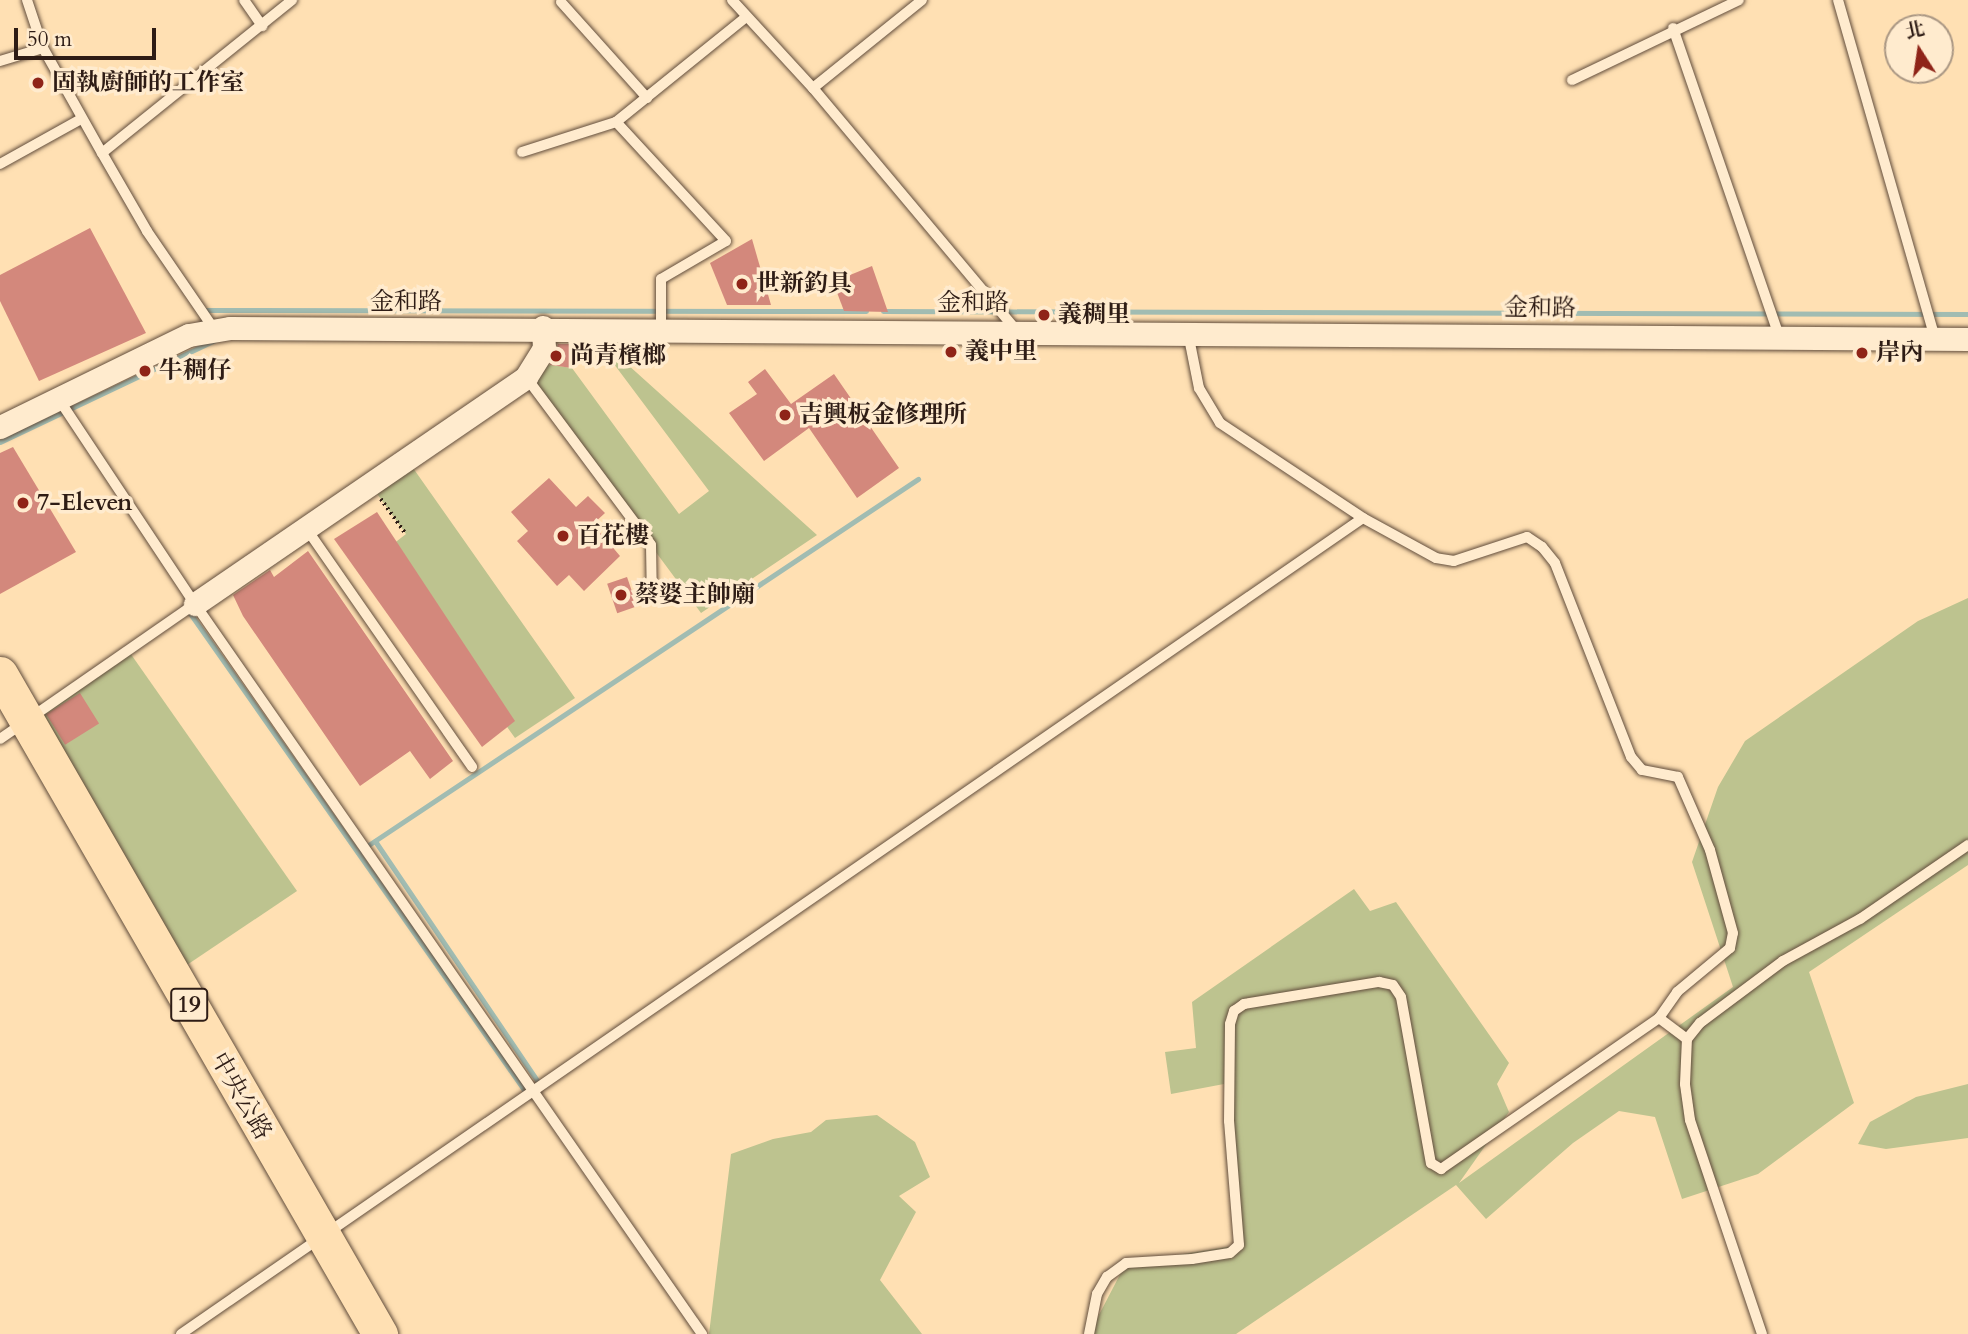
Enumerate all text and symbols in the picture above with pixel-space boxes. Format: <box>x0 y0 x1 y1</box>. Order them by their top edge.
scale bar <box>18 14 159 58</box>
north arrow <box>1884 14 1954 84</box>
text: 北 <box>1903 16 1927 45</box>
text: 50 m <box>27 25 72 54</box>
place label: 固執廚師的工作室 <box>52 69 244 97</box>
marker: 固執廚師的工作室 <box>30 75 46 91</box>
place label: 世新釣具 <box>756 270 852 298</box>
marker: 世新釣具 <box>734 276 750 292</box>
street label: 金和路 <box>370 288 442 316</box>
street label: 金和路 <box>937 289 1009 317</box>
street label: 金和路 <box>1504 293 1576 323</box>
place label: 義稠里 <box>1058 301 1130 329</box>
marker: 義稠里 <box>1036 307 1052 323</box>
place label: 義中里 <box>965 338 1037 366</box>
place label: 岸內 <box>1876 339 1924 367</box>
place label: 尚青檳榔 <box>570 342 666 370</box>
marker: 義中里 <box>943 344 959 360</box>
marker: 岸內 <box>1854 345 1870 361</box>
marker: 尚青檳榔 <box>548 348 564 364</box>
place label: 牛稠仔 <box>159 357 231 385</box>
marker: 牛稠仔 <box>137 363 153 379</box>
place label: 吉興板金修理所 <box>799 401 967 429</box>
marker: 吉興板金修理所 <box>777 407 793 423</box>
place label: 7-Eleven <box>37 489 133 517</box>
marker: 7-Eleven <box>15 495 31 511</box>
place label: 百花樓 <box>577 522 649 550</box>
marker: 百花樓 <box>555 528 571 544</box>
place label: 蔡婆主帥廟 <box>635 581 755 609</box>
marker: 蔡婆主帥廟 <box>613 587 629 603</box>
road number: 19 <box>170 986 208 1024</box>
street label: 中央公路 <box>205 1047 277 1145</box>

